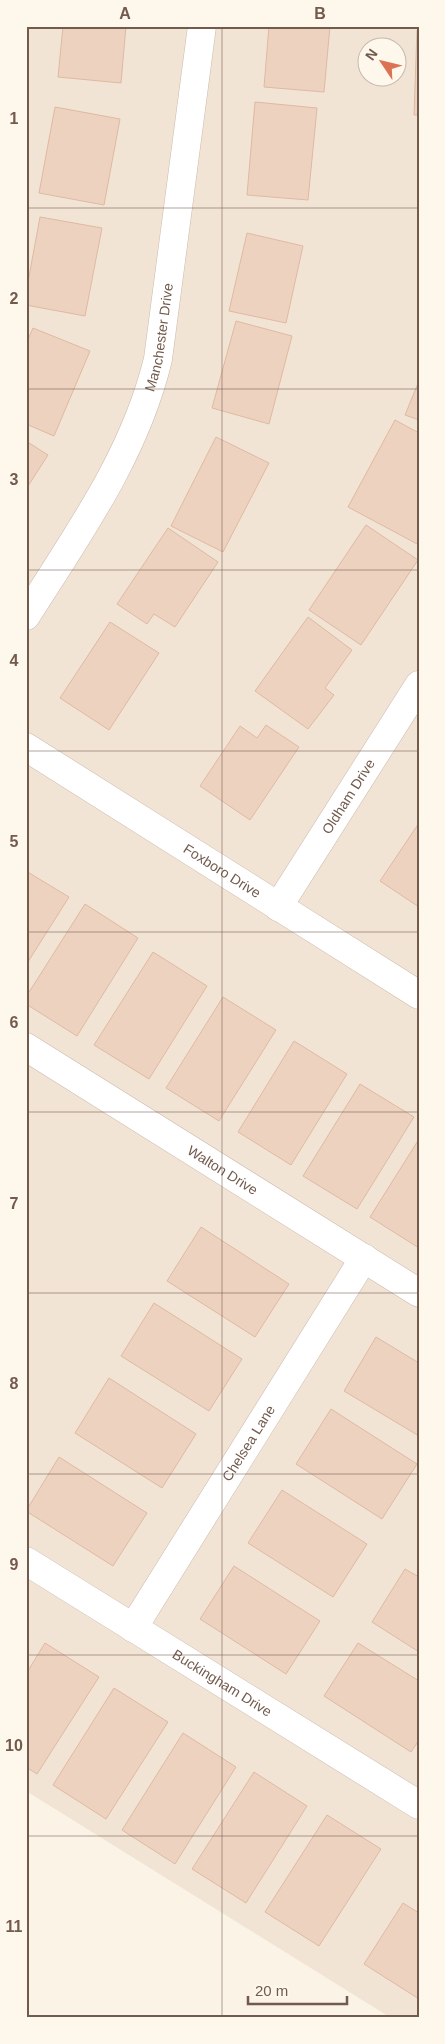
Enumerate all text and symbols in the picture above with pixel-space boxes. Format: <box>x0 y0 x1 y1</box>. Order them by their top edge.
text: A <box>119 5 131 22</box>
text: B <box>314 5 326 22</box>
north arrow <box>358 38 408 88</box>
text: N <box>362 46 381 63</box>
text: 1 <box>10 110 19 127</box>
street label: Manchester Drive <box>141 282 176 393</box>
text: 2 <box>10 290 19 307</box>
text: 3 <box>10 471 19 488</box>
text: 4 <box>10 652 19 669</box>
street label: Oldham Drive <box>319 756 378 837</box>
text: 5 <box>10 833 19 850</box>
street label: Foxboro Drive <box>181 841 264 901</box>
text: 6 <box>10 1014 19 1031</box>
street label: Walton Drive <box>185 1142 261 1198</box>
text: 7 <box>10 1195 19 1212</box>
text: 8 <box>10 1375 19 1392</box>
street label: Chelsea Lane <box>219 1402 278 1484</box>
text: 9 <box>10 1556 19 1573</box>
street label: Buckingham Drive <box>170 1646 275 1720</box>
text: 10 <box>5 1737 23 1754</box>
text: 11 <box>6 1918 23 1935</box>
scale bar <box>248 1974 346 2006</box>
text: 20 m <box>255 1982 288 1999</box>

